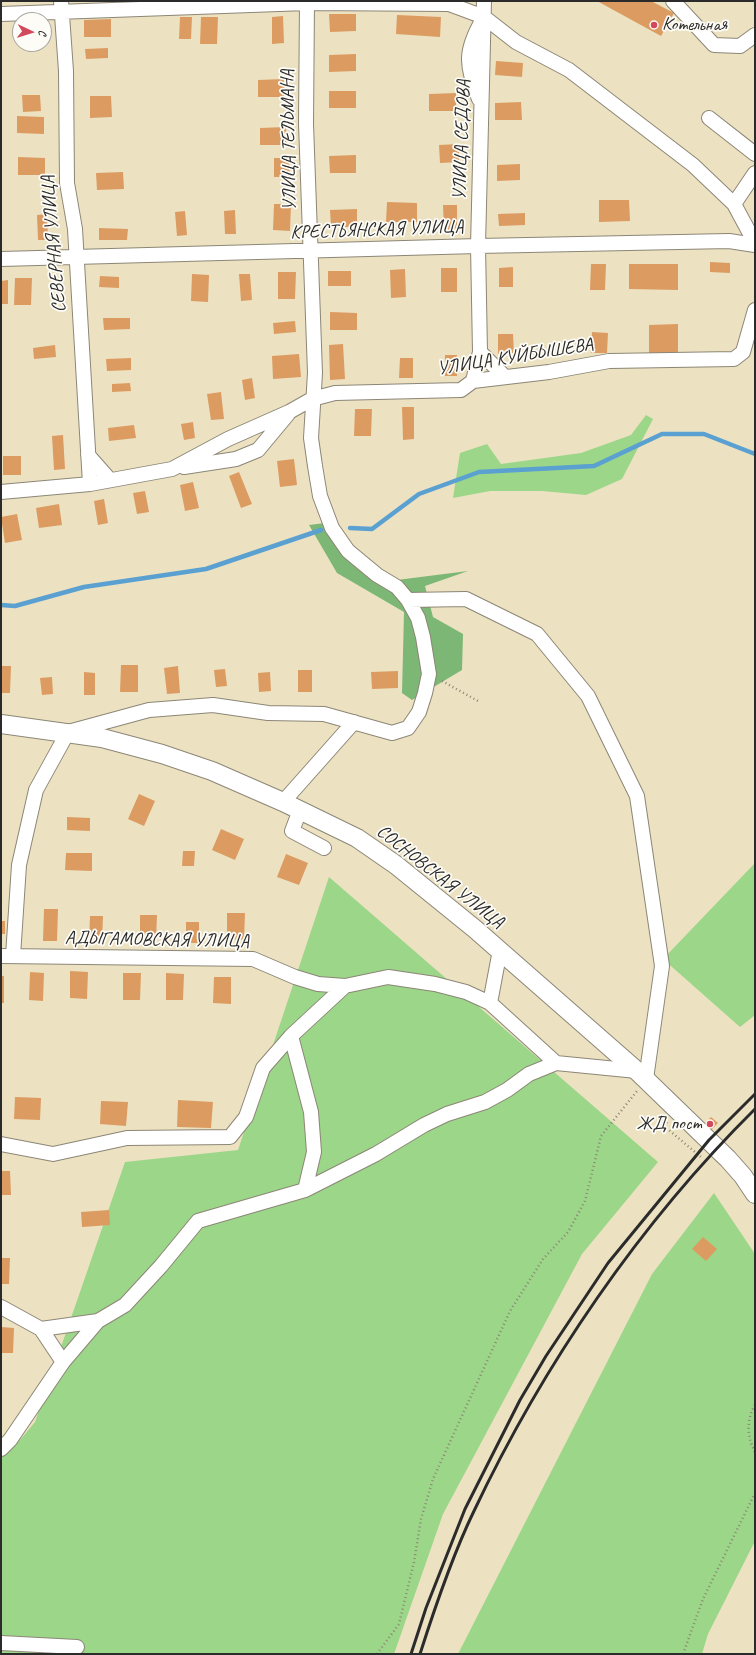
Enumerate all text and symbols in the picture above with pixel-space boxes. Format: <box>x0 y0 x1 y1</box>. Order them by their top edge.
north arrow <box>12 12 52 52</box>
place label: Котельная <box>662 14 727 36</box>
marker: Котельная <box>649 20 659 30</box>
text: С <box>36 30 50 36</box>
street label: УЛИЦА ТЕЛЬМАНА <box>276 69 302 211</box>
street label: УЛИЦА СЕДОВА <box>448 79 476 201</box>
street label: СЕВЕРНАЯ УЛИЦА <box>37 175 71 313</box>
street label: КРЕСТЬЯНСКАЯ УЛИЦА <box>290 216 464 244</box>
street label: УЛИЦА КУЙБЫШЕВА <box>436 333 594 381</box>
street label: СОСНОВСКАЯ УЛИЦА <box>372 820 508 934</box>
street label: АДЫГАМОВСКАЯ УЛИЦА <box>65 927 249 953</box>
place label: ЖД пост <box>637 1113 702 1135</box>
marker: ЖД пост <box>705 1119 715 1129</box>

